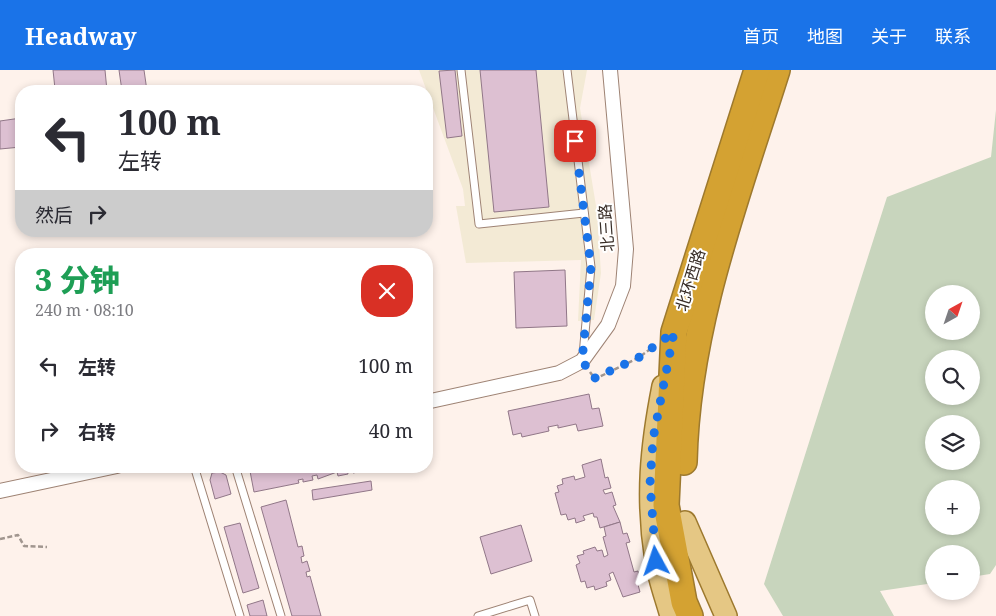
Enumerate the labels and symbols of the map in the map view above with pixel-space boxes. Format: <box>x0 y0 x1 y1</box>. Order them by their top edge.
pin <box>554 120 596 162</box>
street label: 北三路 <box>593 203 619 253</box>
street label: 北环西路 <box>670 246 710 314</box>
north arrow <box>925 285 980 340</box>
position arrow <box>629 534 681 586</box>

